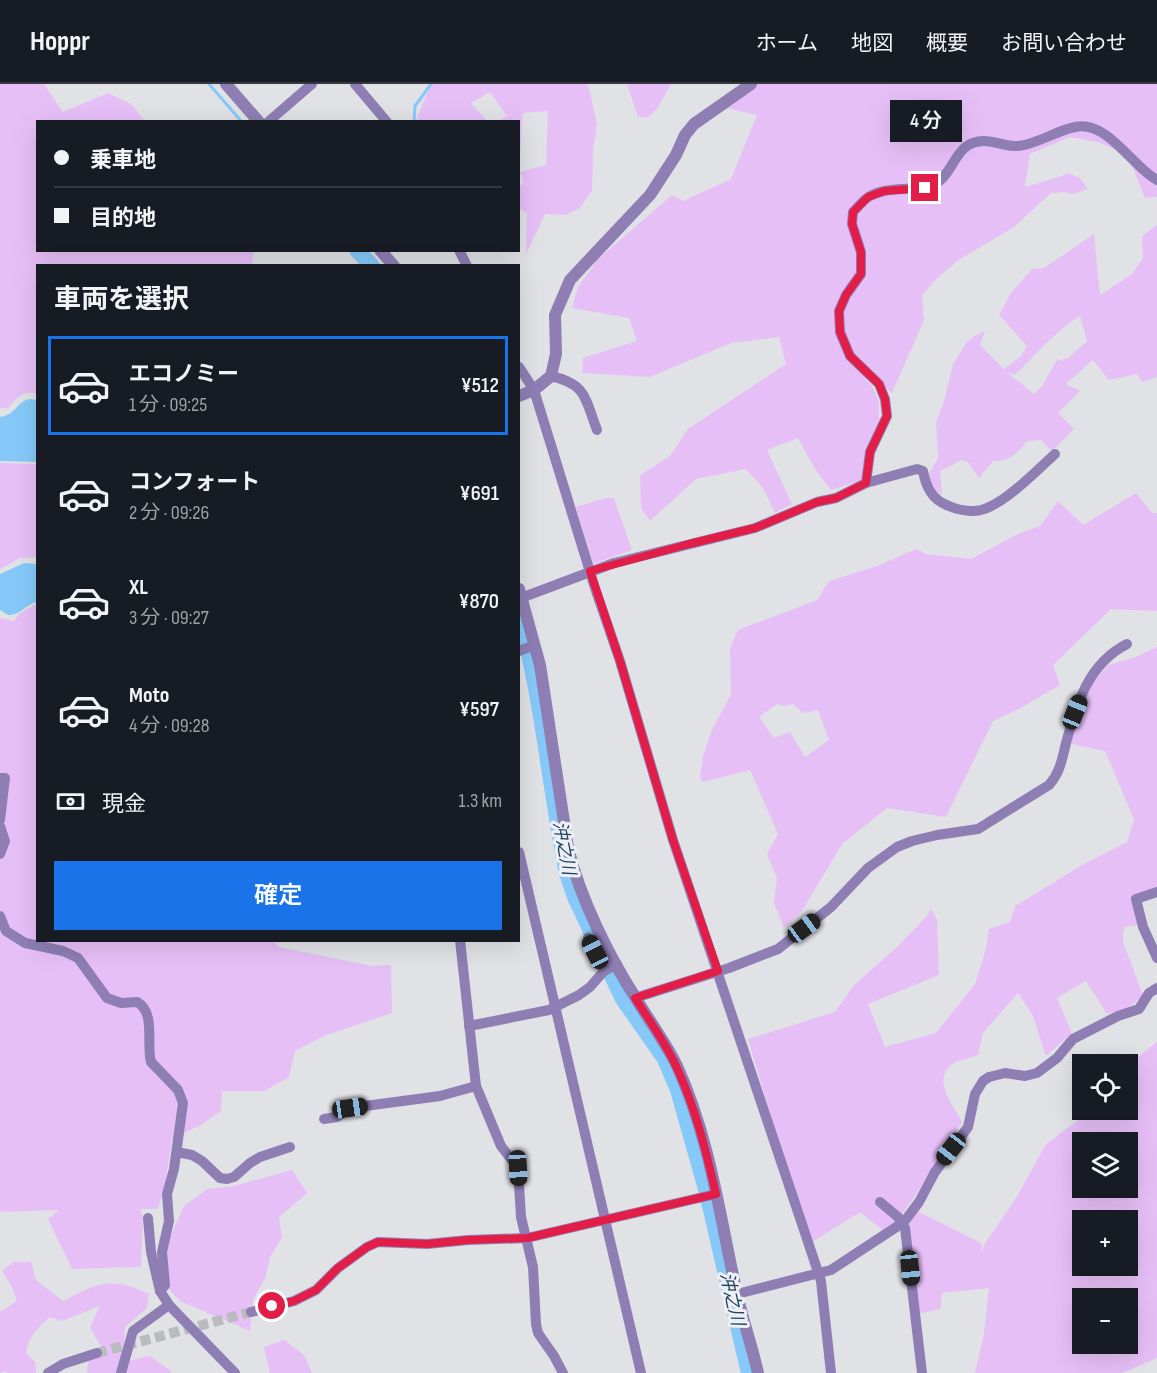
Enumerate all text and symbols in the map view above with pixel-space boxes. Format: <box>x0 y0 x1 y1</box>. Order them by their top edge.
text: Hoppr <box>30 25 90 58</box>
text: ホーム <box>756 31 818 56</box>
text: 地図 <box>851 31 893 56</box>
text: 概要 <box>926 31 968 56</box>
text: お問い合わせ <box>1001 31 1127 56</box>
callout: 4 分 <box>889 101 961 143</box>
text: 4 分 <box>910 109 942 133</box>
text: 乗車地 <box>90 147 156 174</box>
route end <box>911 174 938 201</box>
text: 目的地 <box>90 205 156 232</box>
text: 車両を選択 <box>54 284 189 316</box>
icon: car <box>57 359 111 413</box>
text: エコノミー <box>129 361 239 388</box>
text: ¥512 <box>461 372 499 399</box>
text: 1 分 · 09:25 <box>129 393 207 417</box>
icon: car <box>57 467 111 521</box>
text: コンフォート <box>129 469 260 496</box>
text: ¥691 <box>460 480 499 507</box>
text: 2 分 · 09:26 <box>129 501 209 525</box>
text: XL <box>129 574 148 601</box>
icon: car <box>57 575 111 629</box>
text: ¥870 <box>458 588 499 615</box>
text: 3 分 · 09:27 <box>129 606 209 630</box>
text: Moto <box>129 682 169 709</box>
icon: car <box>57 683 111 737</box>
car <box>1060 692 1090 732</box>
text: ¥597 <box>459 696 499 723</box>
text: 4 分 · 09:28 <box>129 714 209 738</box>
icon: cash <box>54 785 87 818</box>
text: 1.3 km <box>459 789 502 813</box>
text: 現金 <box>102 791 146 818</box>
water label: 沖之川 <box>549 819 580 878</box>
button: 確定 <box>54 861 502 930</box>
car <box>784 910 824 946</box>
car <box>579 932 611 972</box>
map controls <box>1072 1054 1138 1354</box>
button: locate <box>1072 1054 1138 1120</box>
car <box>331 1097 369 1119</box>
car <box>933 1129 969 1169</box>
button: layers <box>1072 1132 1138 1198</box>
car <box>508 1150 528 1186</box>
button: + <box>1072 1210 1138 1276</box>
car <box>899 1249 921 1287</box>
water label: 沖之川 <box>716 1270 749 1330</box>
button: − <box>1072 1288 1138 1354</box>
route start <box>258 1292 285 1319</box>

